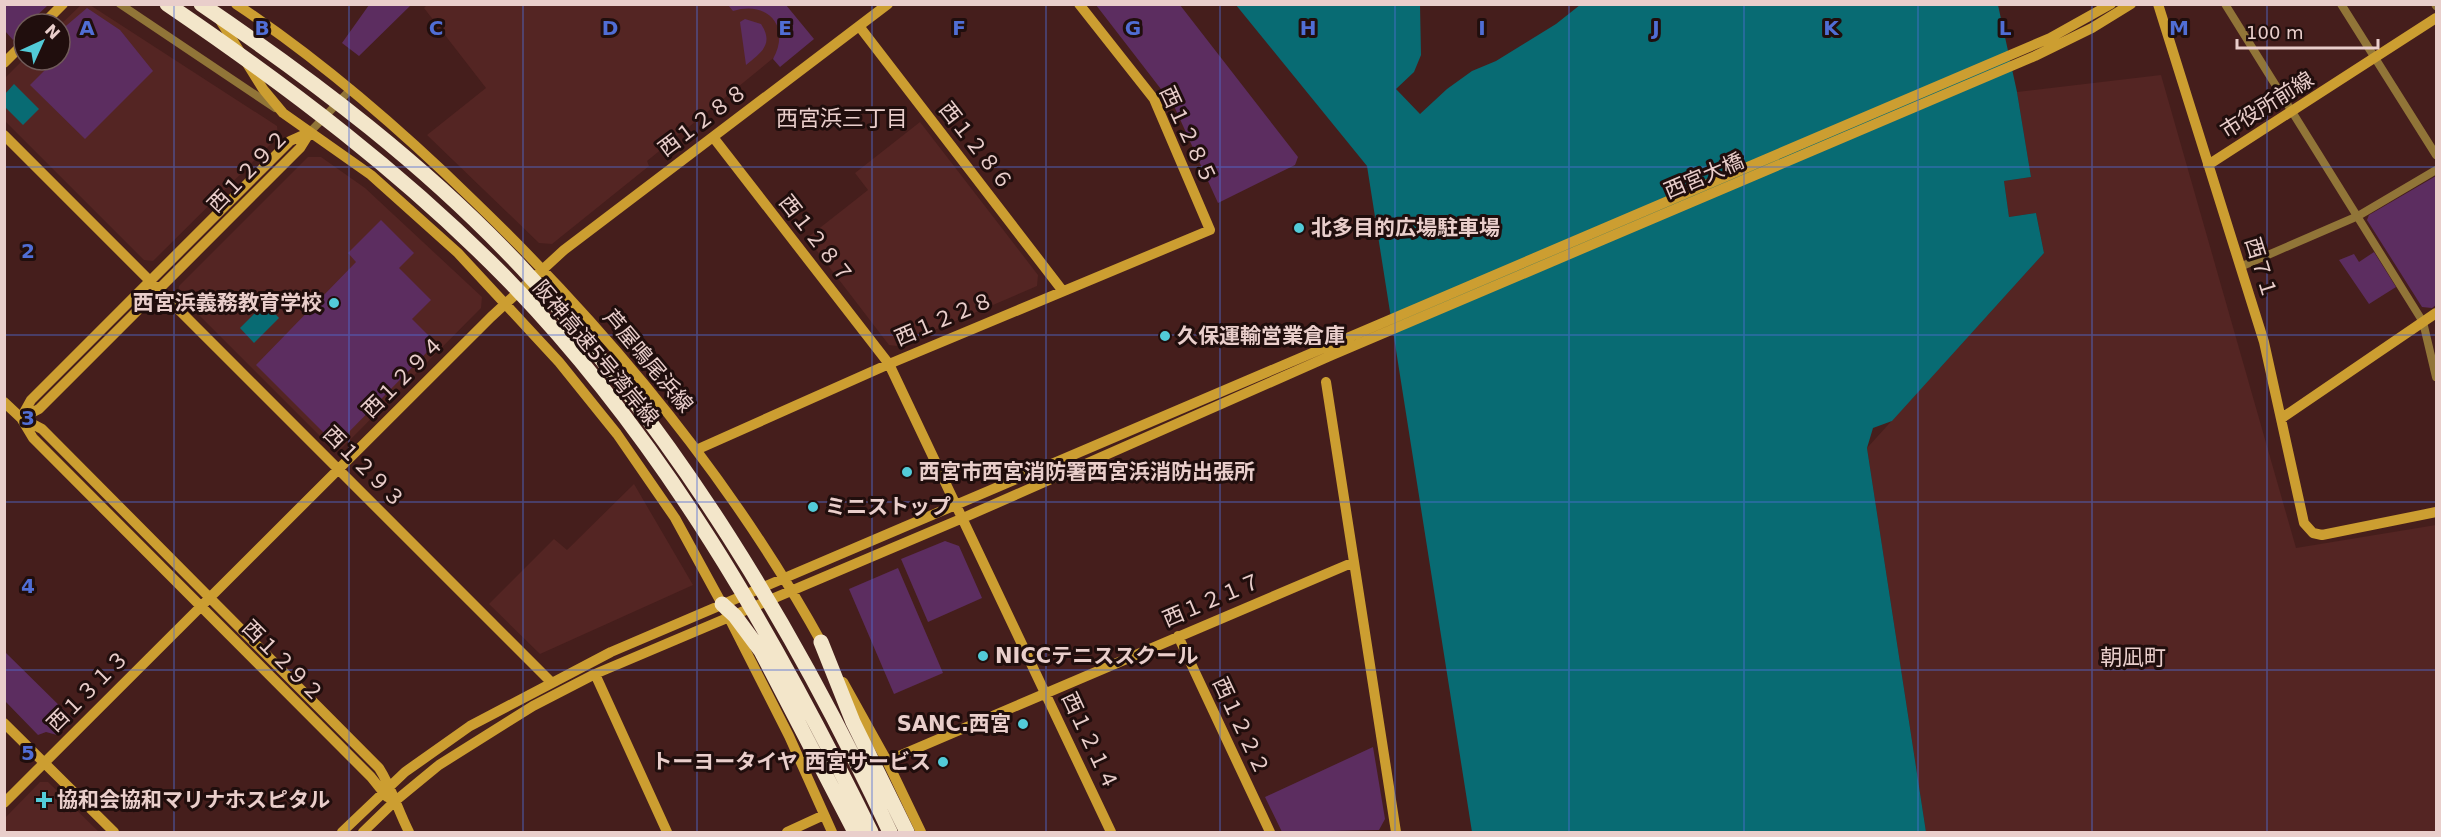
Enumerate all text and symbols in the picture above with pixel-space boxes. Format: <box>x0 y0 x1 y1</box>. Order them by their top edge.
north arrow <box>12 12 72 72</box>
scale bar <box>2237 12 2378 50</box>
text: A <box>79 16 95 40</box>
text: B <box>254 16 270 40</box>
text: C <box>429 16 443 40</box>
text: D <box>602 16 618 40</box>
text: E <box>778 16 792 40</box>
text: F <box>952 16 966 40</box>
text: G <box>1125 16 1141 40</box>
text: H <box>1300 16 1316 40</box>
text: I <box>1478 16 1486 40</box>
text: J <box>1650 16 1660 40</box>
text: K <box>1823 16 1840 40</box>
text: L <box>1999 16 2012 40</box>
text: M <box>2169 16 2189 40</box>
text: N <box>41 20 64 43</box>
text: 100 m <box>2246 22 2304 43</box>
street label: 市役所前線 <box>2216 67 2318 143</box>
street label: 西１２８８ <box>654 79 752 161</box>
street label: 西１２８５ <box>1155 82 1221 188</box>
street label: 西１２８６ <box>934 97 1018 195</box>
district label: 西宮浜三丁目 <box>776 106 908 131</box>
street label: 西１２９２ <box>203 125 293 217</box>
street label: 西宮大橋 <box>1661 149 1747 203</box>
street label: 西１２８７ <box>774 190 858 288</box>
place label: 北多目的広場駐車場 <box>1311 216 1500 240</box>
marker: 北多目的広場駐車場 <box>1292 221 1306 235</box>
street label: 西７１ <box>2240 234 2282 302</box>
text: 2 <box>21 239 35 263</box>
street label: 阪神高速5号湾岸線 <box>529 276 663 430</box>
street label: 西１２２８ <box>891 287 997 351</box>
place label: 西宮浜義務教育学校 <box>133 291 322 315</box>
marker: 西宮浜義務教育学校 <box>327 296 341 310</box>
street label: 芦屋鳴尾浜線 <box>598 305 698 417</box>
place label: 久保運輸営業倉庫 <box>1177 324 1345 348</box>
marker: 久保運輸営業倉庫 <box>1158 329 1172 343</box>
street label: 西１２９４ <box>357 331 449 423</box>
text: 3 <box>21 406 35 430</box>
street label: 西１２９３ <box>318 421 410 513</box>
place label: 西宮市西宮消防署西宮浜消防出張所 <box>919 460 1255 484</box>
marker: 西宮市西宮消防署西宮浜消防出張所 <box>900 465 914 479</box>
place label: ミニストップ <box>825 495 951 519</box>
marker: ミニストップ <box>806 500 820 514</box>
street label: 西１２１７ <box>1159 568 1265 632</box>
text: 4 <box>21 574 35 598</box>
street label: 西１２９２ <box>237 615 329 707</box>
place label: NICCテニススクール <box>995 644 1198 668</box>
street label: 西１３１３ <box>42 645 134 737</box>
district label: 朝凪町 <box>2100 645 2166 670</box>
marker: NICCテニススクール <box>976 649 990 663</box>
street label: 西１２２２ <box>1208 673 1274 779</box>
street label: 西１２１４ <box>1057 688 1123 794</box>
place label: SANC.西宮 <box>897 712 1011 736</box>
marker: SANC.西宮 <box>1016 717 1030 731</box>
text: 5 <box>21 741 35 765</box>
place label: トーヨータイヤ 西宮サービス <box>651 750 931 774</box>
marker: トーヨータイヤ 西宮サービス <box>936 755 950 769</box>
place label: 協和会協和マリナホスピタル <box>57 788 330 812</box>
marker: 協和会協和マリナホスピタル <box>35 791 53 809</box>

